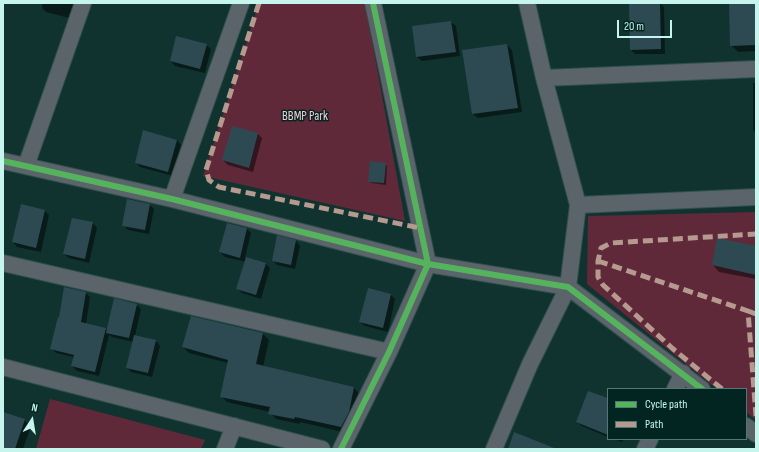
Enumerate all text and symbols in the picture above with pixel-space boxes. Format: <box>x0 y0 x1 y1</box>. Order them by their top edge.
scale bar <box>619 12 674 38</box>
text: 20 m <box>624 19 644 34</box>
park label: BBMP Park <box>282 109 328 125</box>
legend <box>607 388 747 440</box>
text: Cycle path <box>645 397 687 412</box>
north arrow <box>12 400 52 440</box>
text: N <box>30 401 39 415</box>
text: Path <box>645 417 663 432</box>

